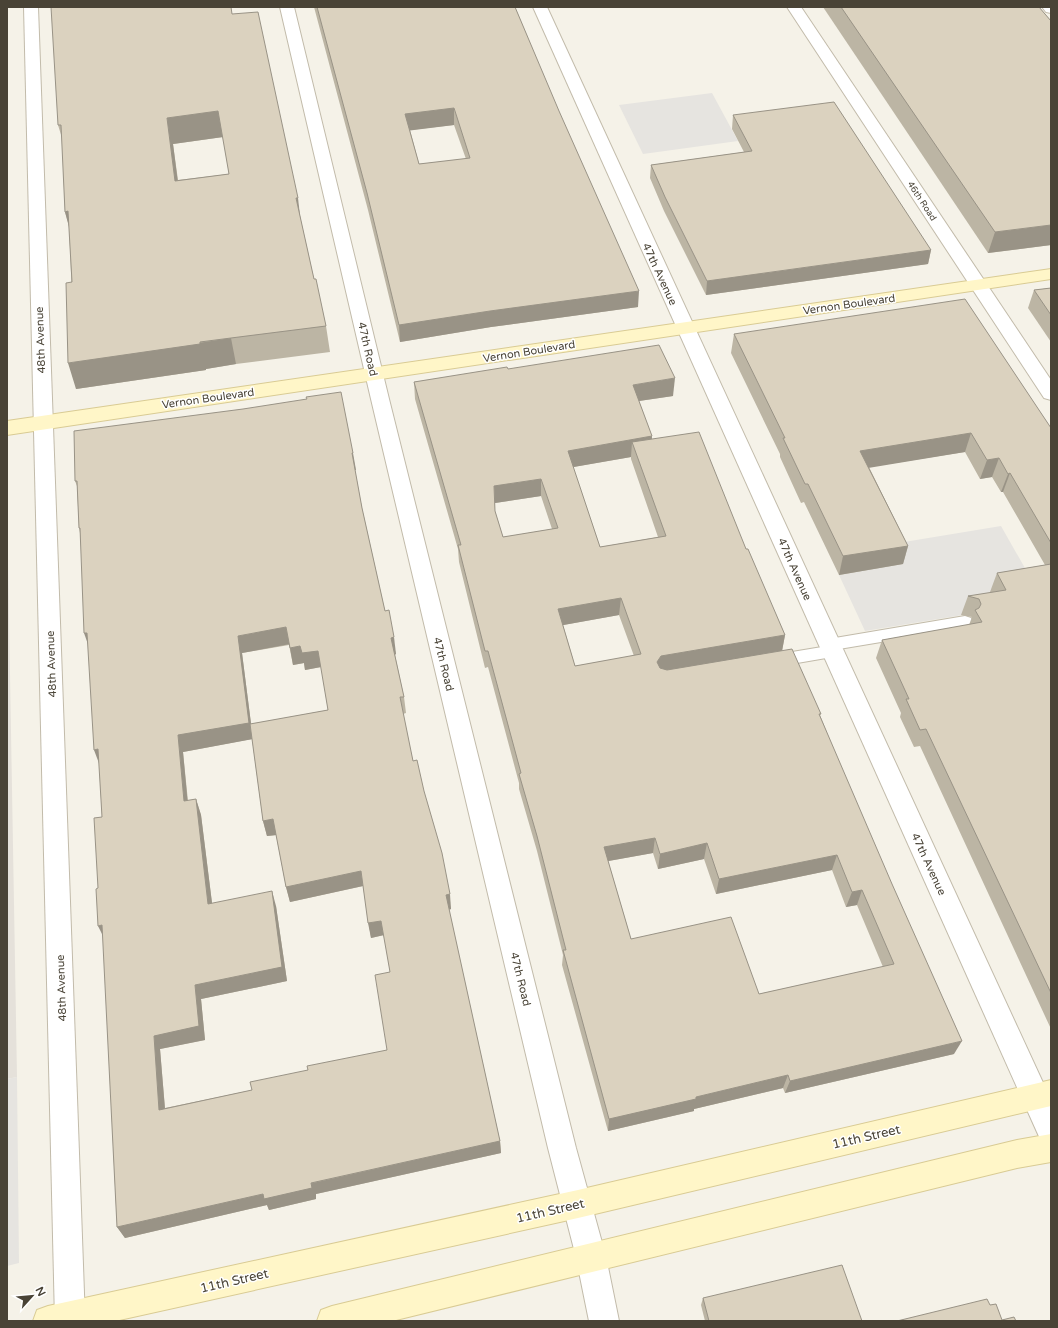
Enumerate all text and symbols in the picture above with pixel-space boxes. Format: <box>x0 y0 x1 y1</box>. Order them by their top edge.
street label: 46th Road <box>905 179 938 223</box>
street label: 47th Avenue <box>640 241 680 307</box>
street label: Vernon Boulevard <box>802 292 896 317</box>
street label: 48th Avenue <box>33 306 48 374</box>
street label: 47th Road <box>355 321 380 378</box>
street label: Vernon Boulevard <box>482 338 576 365</box>
street label: Vernon Boulevard <box>161 386 255 411</box>
street label: 47th Avenue <box>775 536 814 602</box>
street label: 48th Avenue <box>44 630 59 698</box>
street label: 47th Road <box>431 636 457 693</box>
street label: 47th Avenue <box>909 831 949 897</box>
street label: 47th Road <box>508 951 534 1008</box>
street label: 48th Avenue <box>54 954 69 1022</box>
street label: 11th Street <box>830 1121 902 1153</box>
street label: 11th Street <box>514 1195 586 1227</box>
street label: 11th Street <box>198 1265 270 1297</box>
north arrow <box>12 1276 52 1316</box>
text: N <box>33 1285 48 1299</box>

